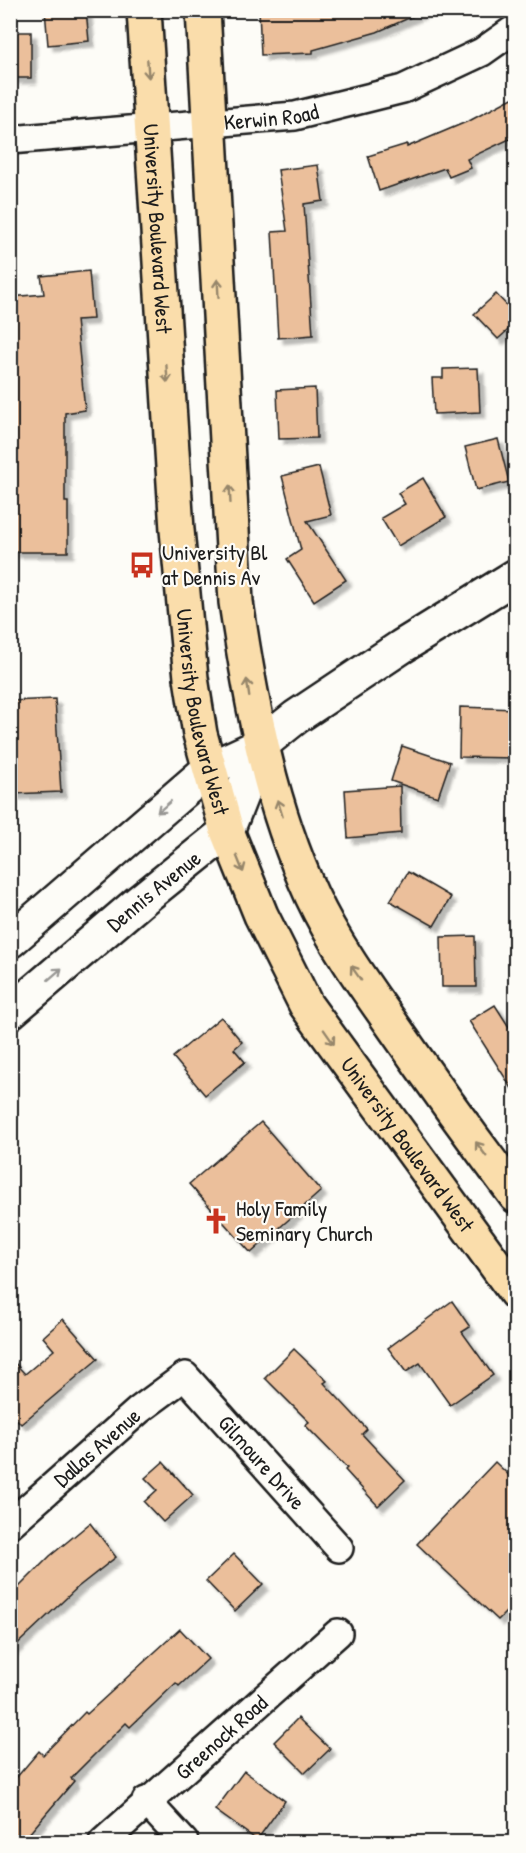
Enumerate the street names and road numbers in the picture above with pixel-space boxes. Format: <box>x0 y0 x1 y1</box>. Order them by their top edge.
street label: Kerwin Road <box>222 96 322 137</box>
street label: University Boulevard West <box>136 123 180 335</box>
street label: University Boulevard West <box>170 607 237 819</box>
street label: Dennis Avenue <box>100 843 207 938</box>
street label: University Boulevard West <box>334 1051 482 1238</box>
street label: Dallas Avenue <box>47 1400 147 1494</box>
street label: Gilmoure Drive <box>212 1408 313 1516</box>
street label: Greenock Road <box>168 1688 274 1786</box>

